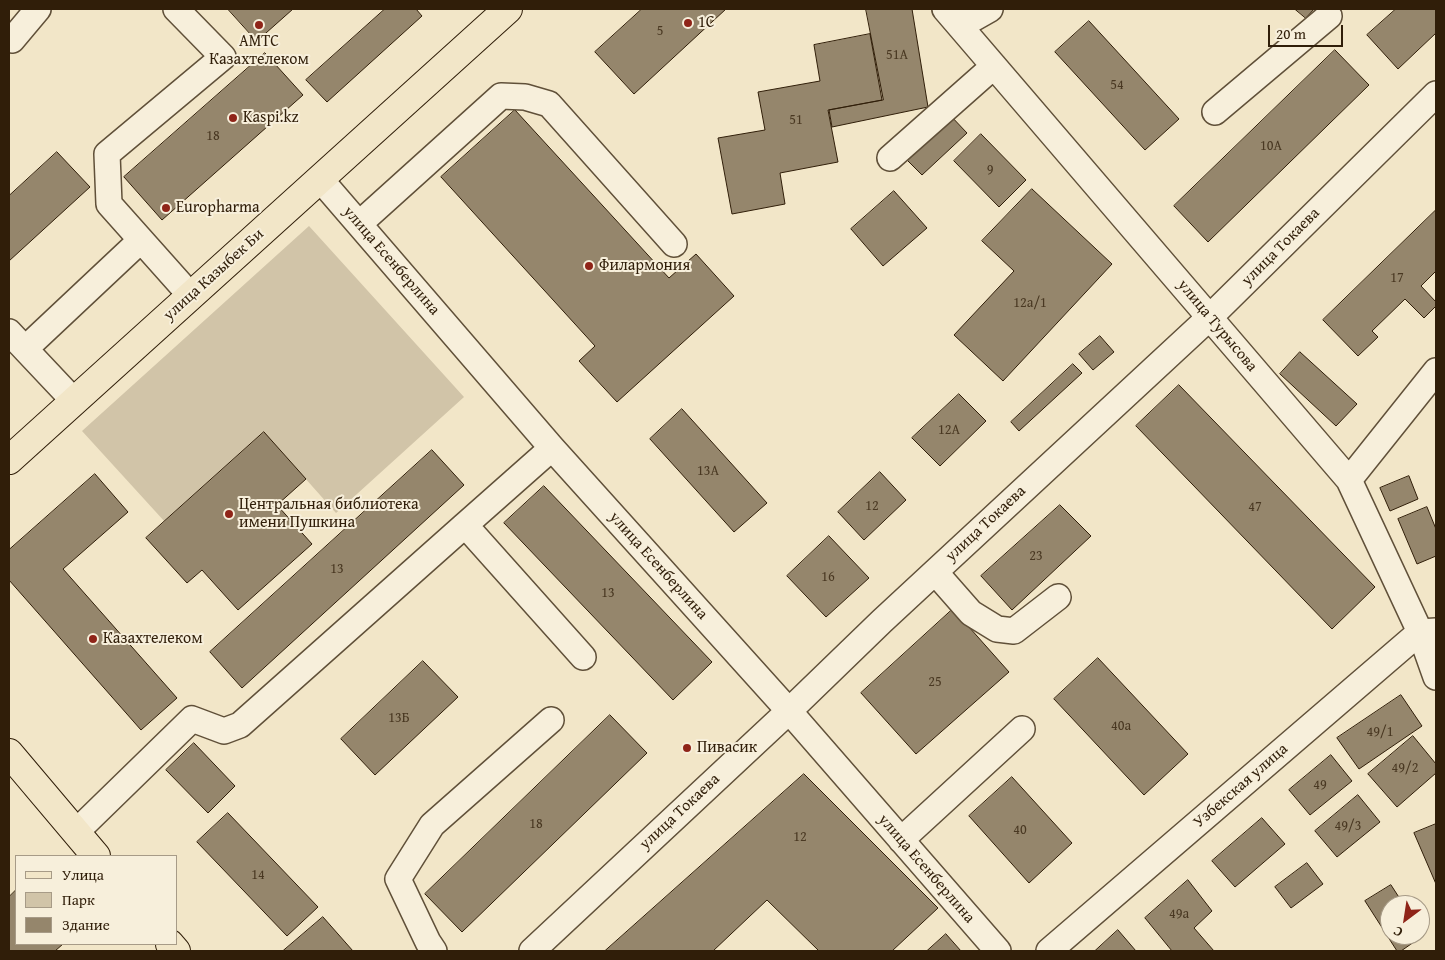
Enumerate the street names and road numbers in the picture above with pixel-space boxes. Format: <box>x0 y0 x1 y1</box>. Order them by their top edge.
street label: улица Есенберлина <box>338 203 444 319</box>
street label: улица Токаева <box>1238 204 1324 290</box>
street label: улица Казыбек Би <box>160 225 268 325</box>
street label: улица Турысова <box>1173 276 1261 376</box>
street label: улица Токаева <box>942 482 1030 566</box>
street label: улица Есенберлина <box>605 508 711 624</box>
street label: Узбекская улица <box>1190 740 1292 832</box>
street label: улица Токаева <box>636 770 724 854</box>
street label: улица Есенберлина <box>873 811 979 927</box>

